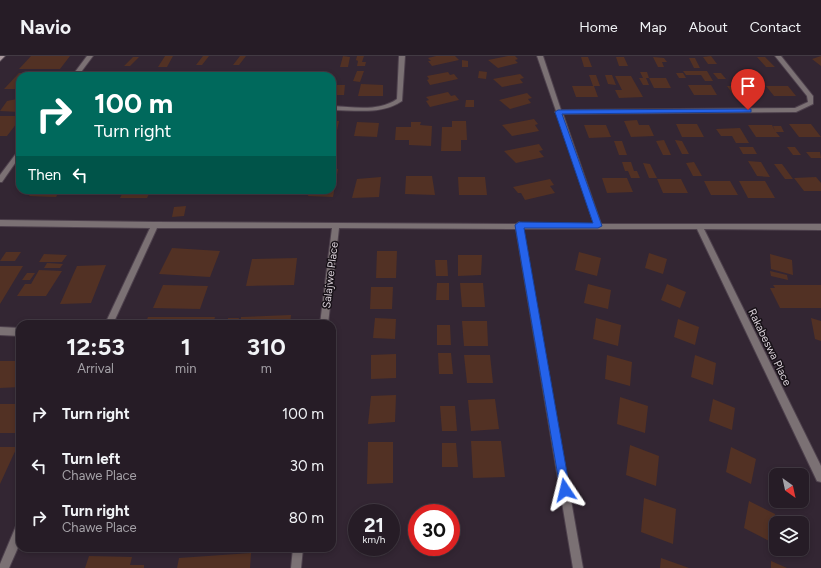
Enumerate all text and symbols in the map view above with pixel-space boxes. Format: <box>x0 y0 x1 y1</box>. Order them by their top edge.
text: Navio <box>20 16 71 39</box>
text: Home <box>579 19 618 36</box>
text: Map <box>640 19 667 36</box>
text: About <box>689 19 728 36</box>
text: Contact <box>750 19 801 36</box>
pin <box>731 69 765 110</box>
icon: arrive <box>737 75 759 97</box>
text: 100 m <box>94 86 173 120</box>
icon: right <box>28 88 80 140</box>
text: Turn right <box>94 120 171 142</box>
icon: left <box>69 164 91 186</box>
text: Then <box>28 166 61 184</box>
street label: Salajwe Place <box>320 241 341 309</box>
street label: Rakabeswa Place <box>745 307 794 388</box>
text: 12:53 <box>66 332 125 361</box>
text: 1 <box>181 332 191 361</box>
text: 310 <box>247 332 286 361</box>
text: Arrival <box>77 361 114 376</box>
text: min <box>175 361 196 376</box>
text: m <box>261 361 272 376</box>
icon: right <box>28 403 50 425</box>
text: Turn right <box>62 405 130 423</box>
text: 100 m <box>282 405 324 423</box>
text: Turn left <box>62 450 120 468</box>
icon: left <box>28 455 50 477</box>
text: 30 m <box>290 457 324 475</box>
text: Chawe Place <box>62 468 137 483</box>
north arrow <box>769 468 809 508</box>
map controls <box>769 468 809 556</box>
position arrow <box>544 469 586 511</box>
text: Turn right <box>62 502 130 520</box>
speed limit sign: 30 <box>408 504 460 556</box>
icon: right <box>28 507 50 529</box>
text: 80 m <box>289 509 324 527</box>
text: 21 <box>364 513 384 537</box>
button: layers <box>769 516 809 556</box>
text: Chawe Place <box>62 520 137 535</box>
text: km/h <box>363 533 385 546</box>

